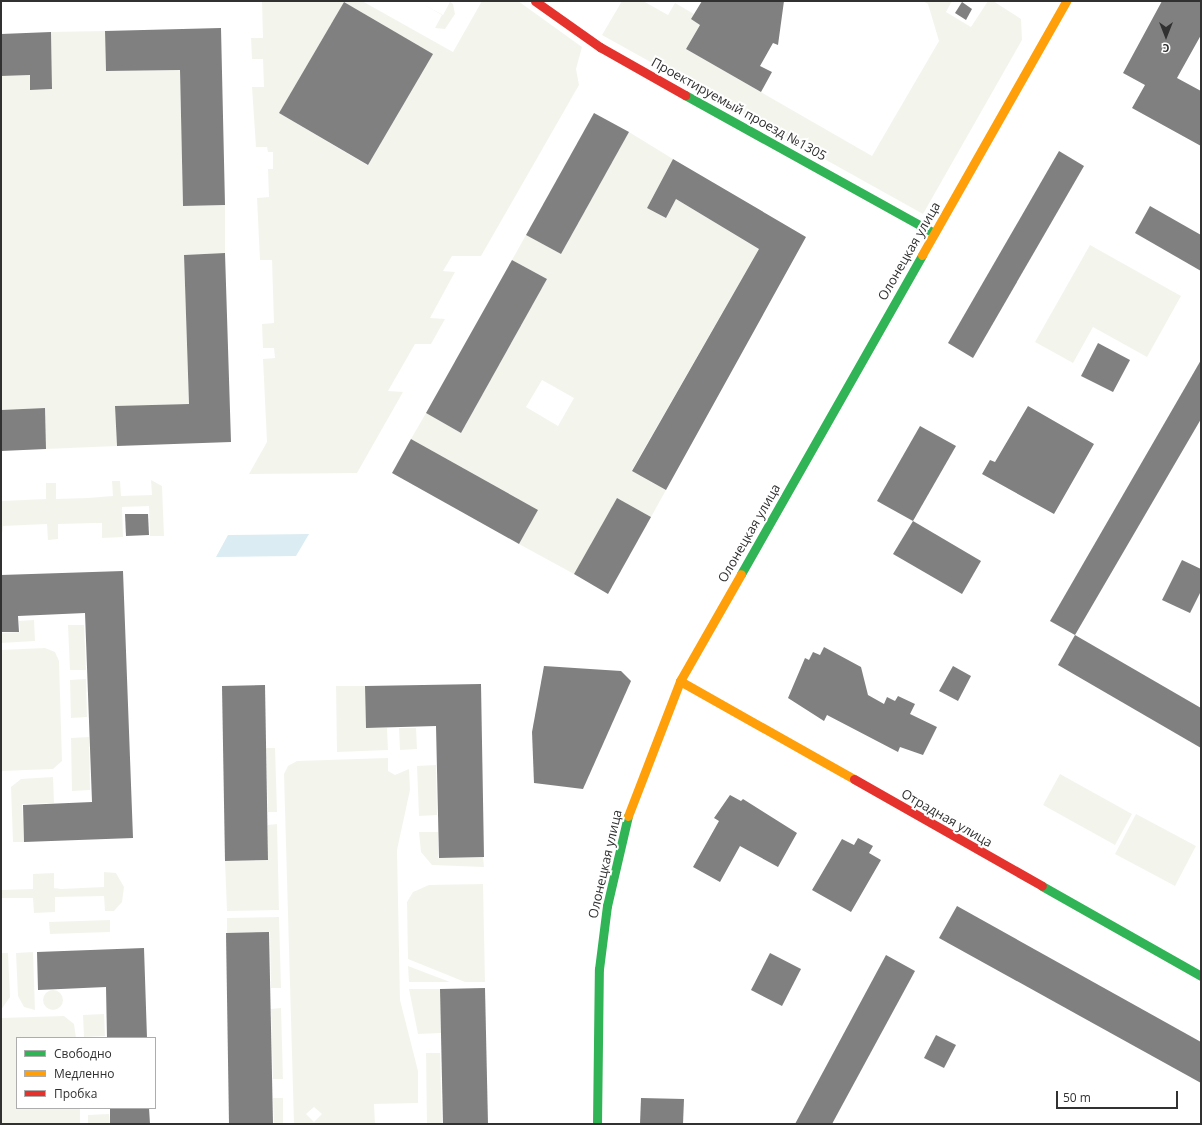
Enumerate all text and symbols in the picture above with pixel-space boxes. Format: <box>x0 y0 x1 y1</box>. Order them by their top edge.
north arrow <box>1146 16 1186 56</box>
text: С <box>1163 41 1170 56</box>
street label: Проектируемый проезд №1305 <box>649 54 829 164</box>
street label: Олонецкая улица <box>874 199 944 303</box>
street label: Олонецкая улица <box>714 481 784 585</box>
street label: Отрадная улица <box>899 786 995 850</box>
street label: Олонецкая улица <box>585 808 625 920</box>
legend <box>16 1037 156 1109</box>
text: Свободно <box>54 1045 112 1062</box>
text: Медленно <box>54 1065 114 1082</box>
scale bar <box>1058 1083 1180 1109</box>
text: Пробка <box>54 1085 97 1102</box>
text: 50 m <box>1063 1089 1091 1106</box>

